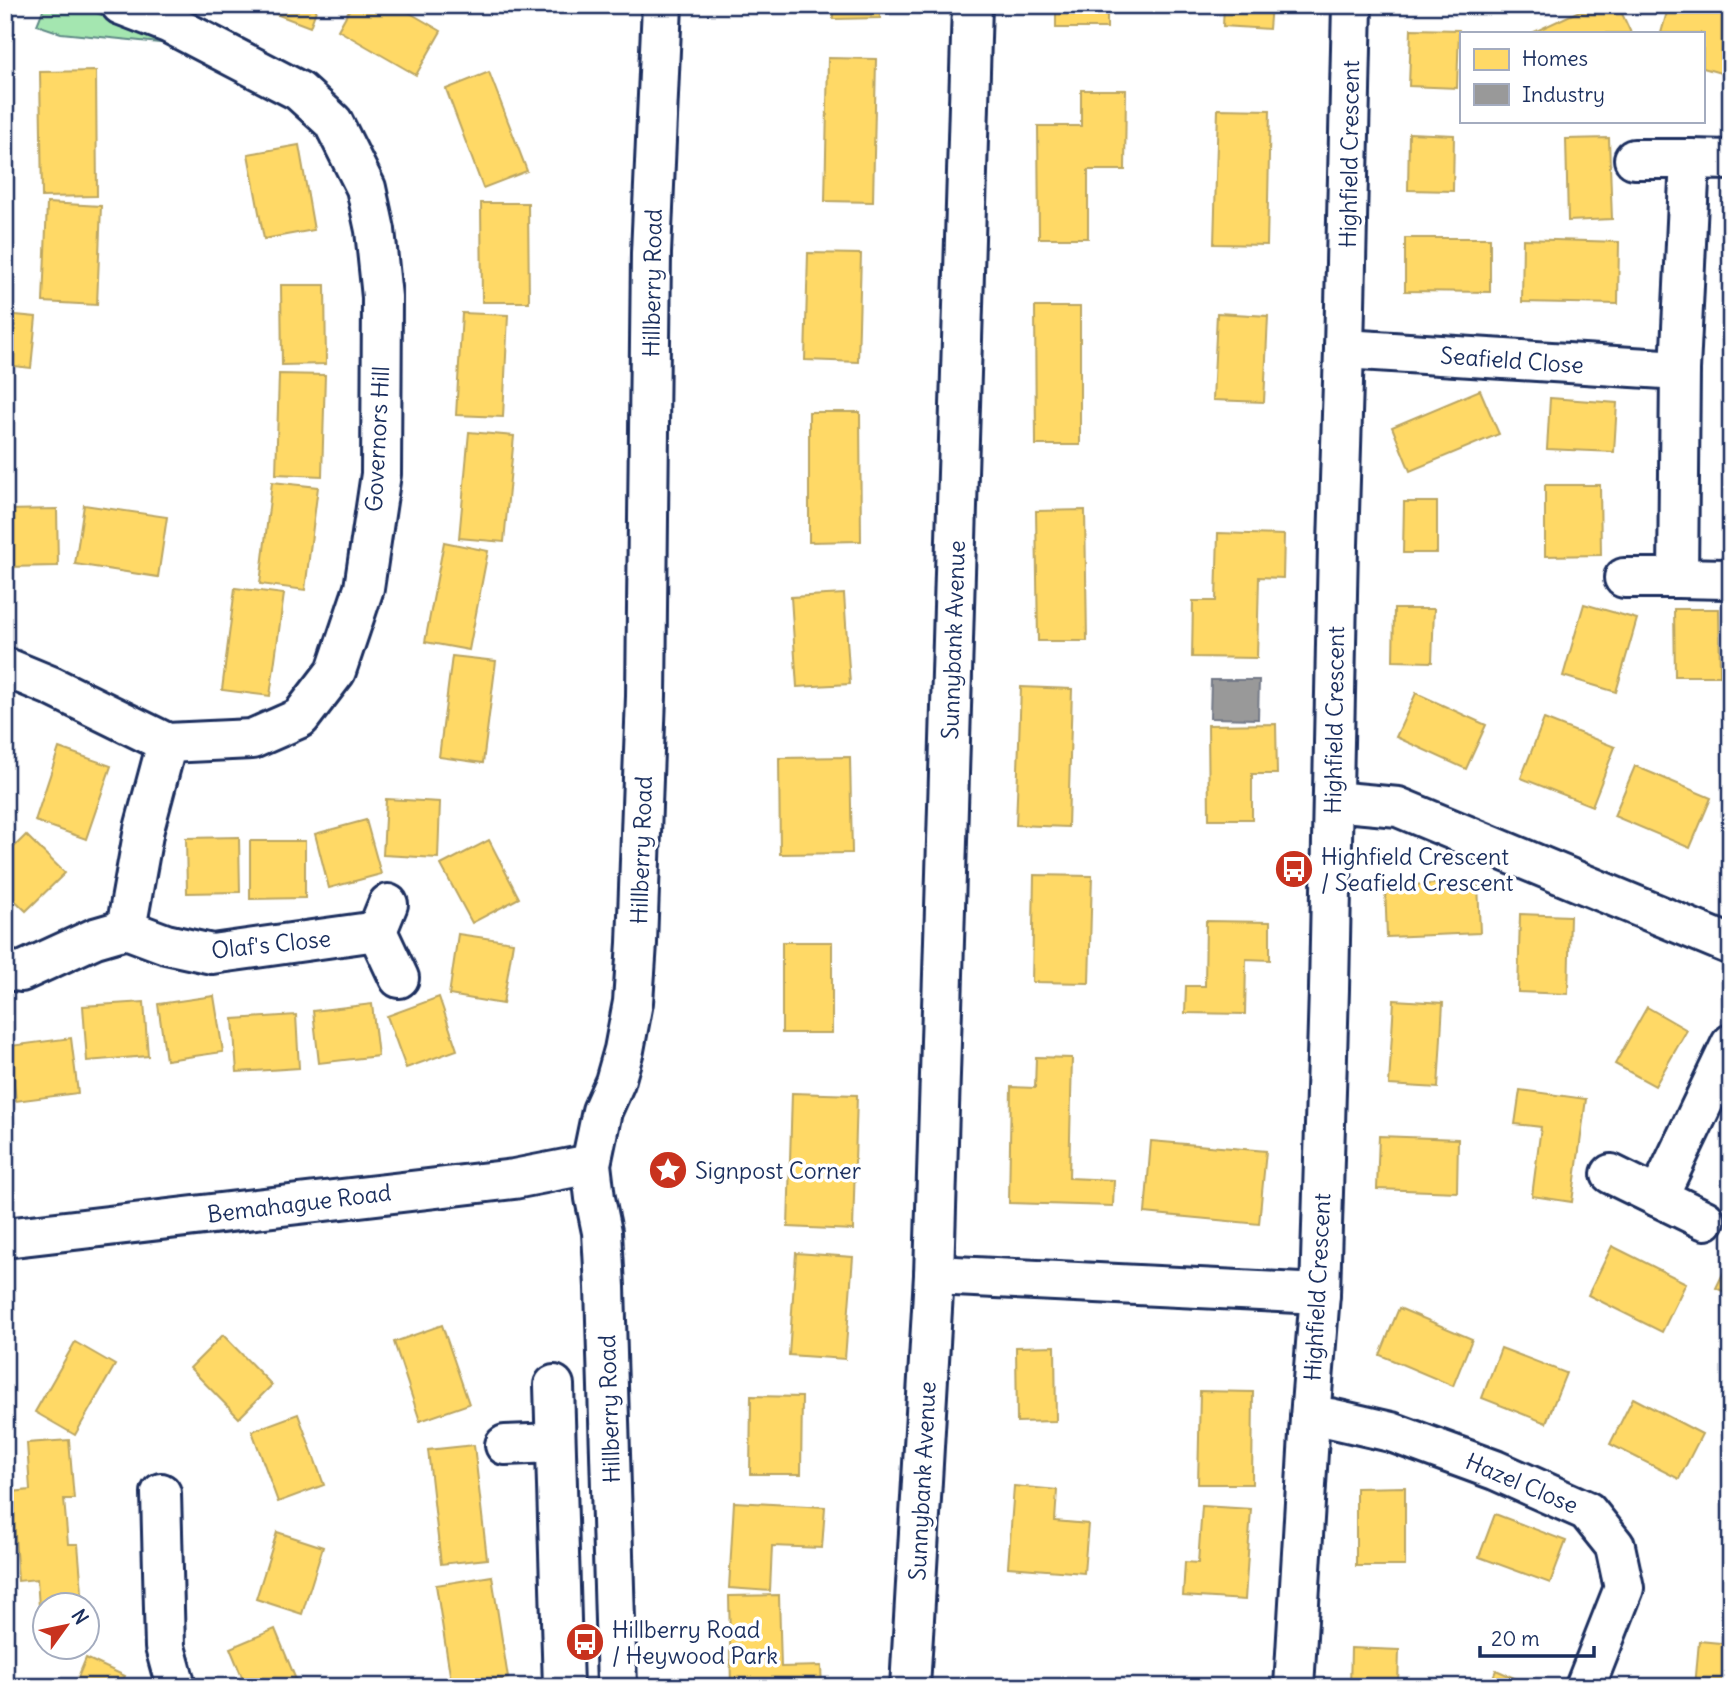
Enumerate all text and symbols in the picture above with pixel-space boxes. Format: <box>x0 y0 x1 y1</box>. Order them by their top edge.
legend <box>1460 32 1704 122</box>
text: Homes <box>1522 45 1588 72</box>
street label: Highfield Crescent <box>1333 60 1365 248</box>
text: Industry <box>1522 81 1605 108</box>
street label: Hillberry Road <box>636 209 668 357</box>
street label: Seafield Close <box>1439 341 1585 379</box>
street label: Governors Hill <box>359 365 395 513</box>
street label: Sunnybank Avenue <box>935 540 971 740</box>
street label: Highfield Crescent <box>1318 626 1350 814</box>
street label: Hillberry Road <box>624 775 658 925</box>
place label: Highfield Crescent / Seafield Crescent <box>1321 842 1514 897</box>
bus stop icon: Highfield Crescent / Seafield Crescent <box>1273 848 1315 890</box>
street label: Olaf's Close <box>210 923 332 965</box>
place icon: Signpost Corner <box>647 1149 689 1191</box>
place label: Signpost Corner <box>695 1156 862 1185</box>
street label: Bemahague Road <box>205 1177 393 1229</box>
street label: Highfield Crescent <box>1298 1192 1336 1382</box>
street label: Hillberry Road <box>592 1334 626 1484</box>
street label: Sunnybank Avenue <box>902 1381 942 1581</box>
street label: Hazel Close <box>1461 1446 1583 1520</box>
north arrow <box>32 1590 102 1660</box>
text: N <box>67 1605 94 1629</box>
place label: Hillberry Road / Heywood Park <box>612 1615 778 1670</box>
scale bar <box>1480 1615 1594 1659</box>
bus stop icon: Hillberry Road / Heywood Park <box>564 1621 606 1663</box>
text: 20 m <box>1491 1625 1540 1652</box>

